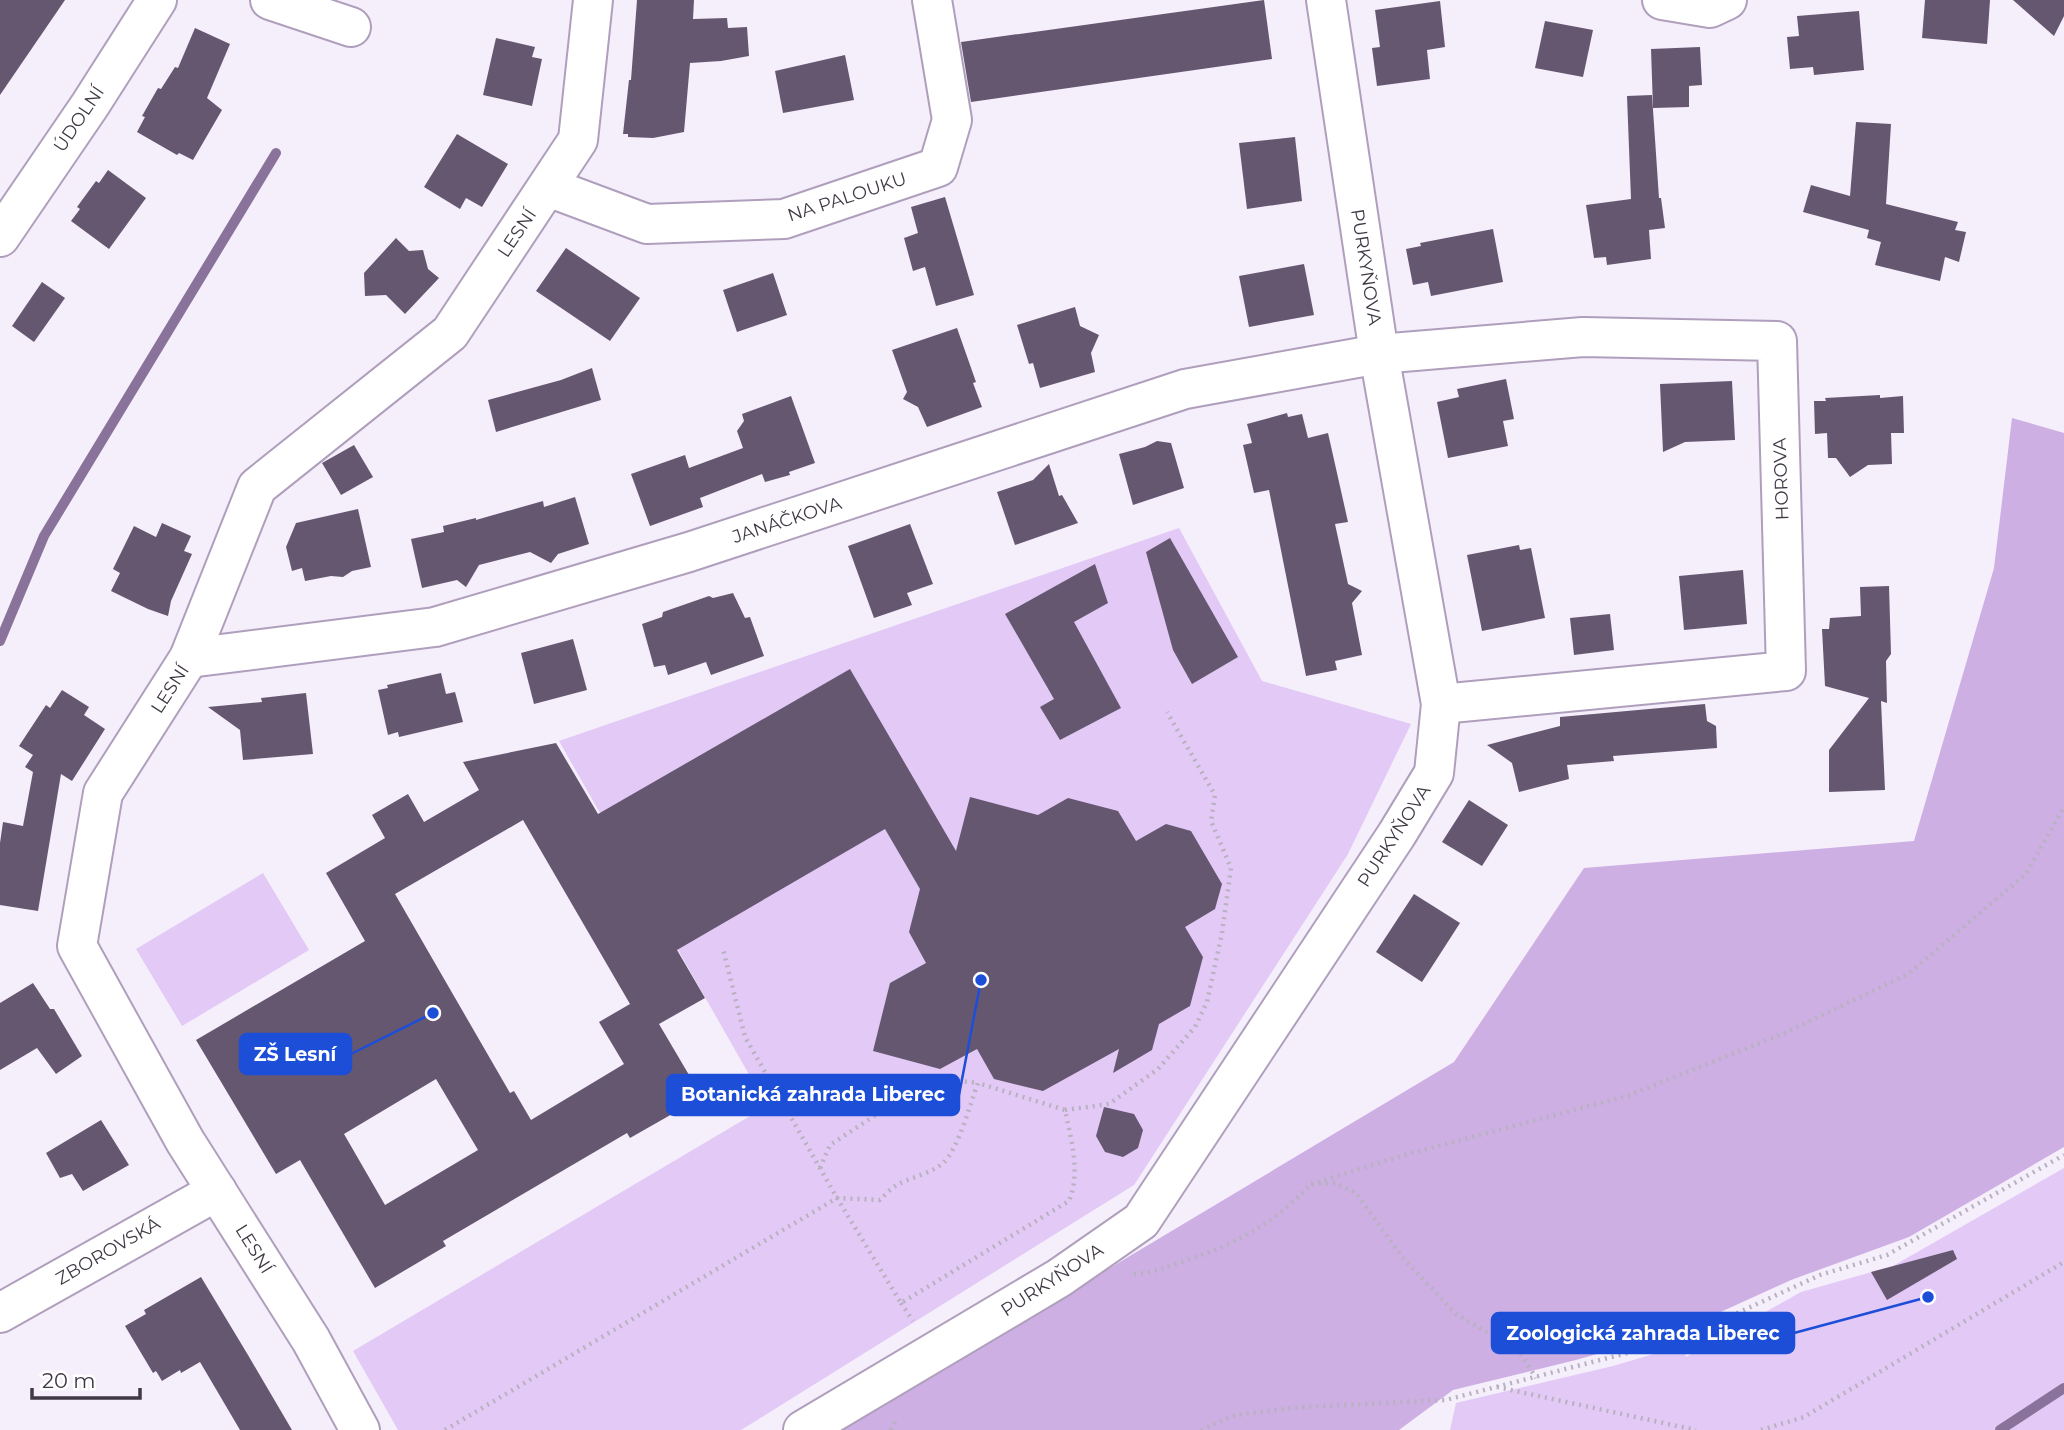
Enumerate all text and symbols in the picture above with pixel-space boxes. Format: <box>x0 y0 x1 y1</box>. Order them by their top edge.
street label: ÚDOLNÍ <box>49 81 109 156</box>
street label: NA PALOUKU <box>785 167 909 227</box>
street label: LESNÍ <box>493 204 541 261</box>
street label: PURKYŇOVA <box>1346 207 1386 327</box>
street label: HOROVA <box>1769 437 1793 521</box>
street label: JANÁČKOVA <box>729 492 844 548</box>
street label: LESNÍ <box>146 660 194 718</box>
street label: PURKYŇOVA <box>1353 781 1435 891</box>
callout: ZŠ Lesní <box>240 1034 351 1074</box>
text: ZŠ Lesní <box>254 1042 338 1066</box>
callout: Botanická zahrada Liberec <box>667 1075 959 1115</box>
text: Botanická zahrada Liberec <box>681 1083 945 1106</box>
street label: ZBOROVSKÁ <box>52 1212 164 1290</box>
street label: LESNÍ <box>230 1220 278 1278</box>
street label: PURKYŇOVA <box>997 1239 1107 1321</box>
callout: Zoologická zahrada Liberec <box>1492 1313 1794 1353</box>
text: Zoologická zahrada Liberec <box>1506 1322 1780 1345</box>
scale bar <box>32 1356 140 1400</box>
text: 20 m <box>42 1368 96 1393</box>

